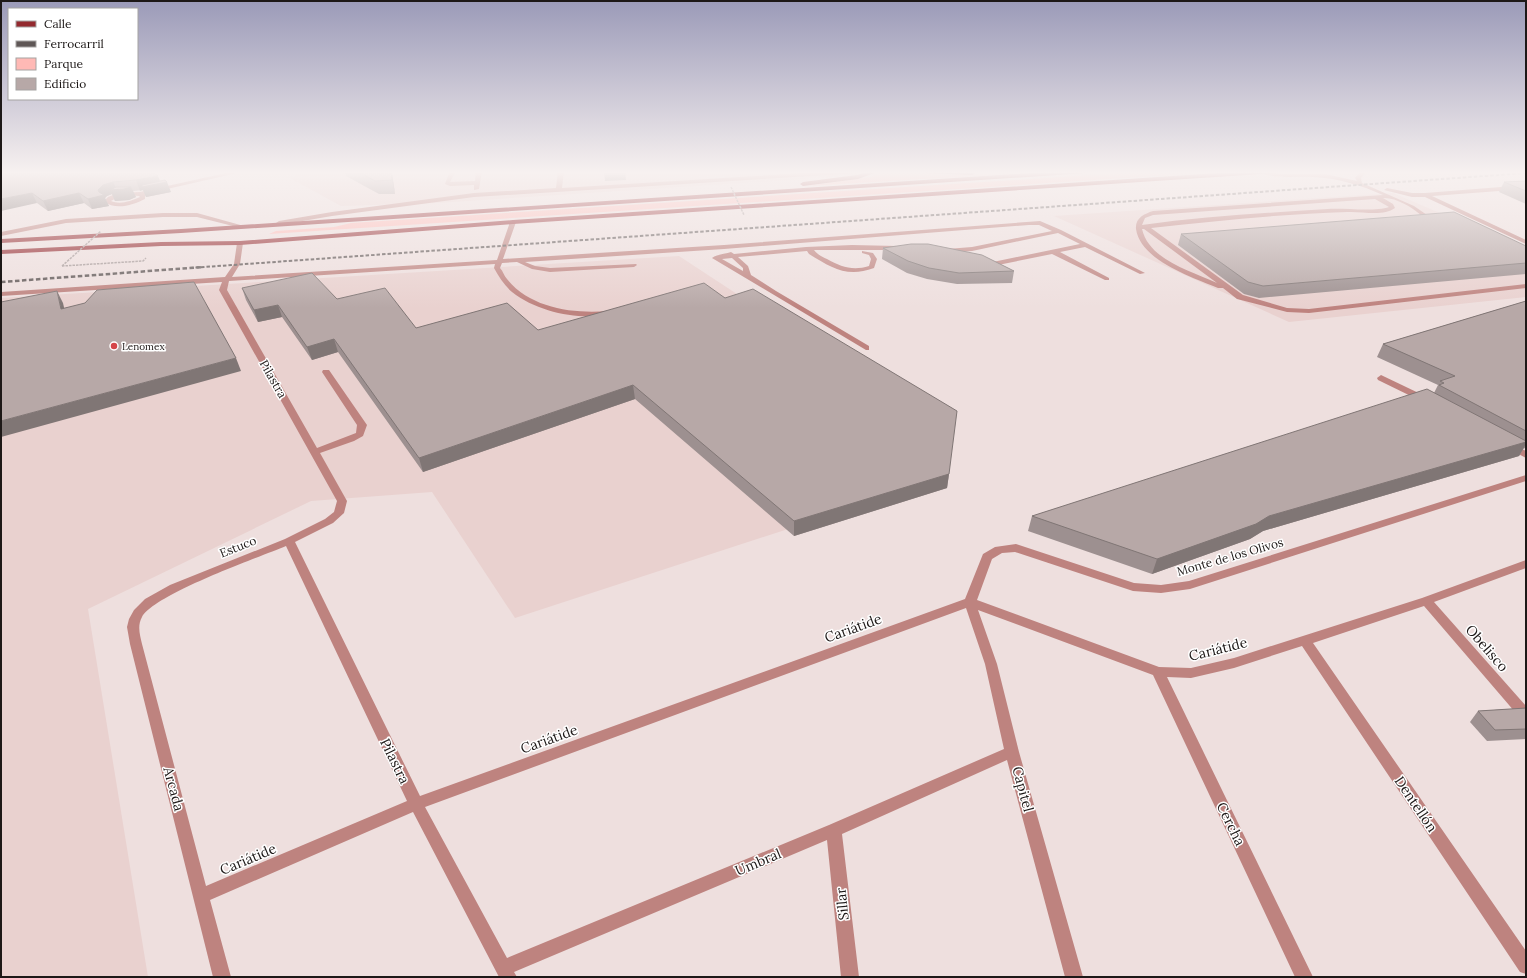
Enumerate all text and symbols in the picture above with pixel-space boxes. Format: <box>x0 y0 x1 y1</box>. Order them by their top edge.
legend <box>8 8 138 100</box>
text: Calle <box>44 16 72 31</box>
text: Ferrocarril <box>44 36 104 51</box>
text: Parque <box>44 56 84 71</box>
text: Edificio <box>44 76 86 91</box>
place label: Lenomex <box>122 340 165 353</box>
marker: Lenomex <box>109 341 119 351</box>
street label: Pilastra <box>257 357 290 401</box>
street label: Estuco <box>217 532 258 561</box>
street label: Monte de los Olivos <box>1175 534 1285 579</box>
street label: Cariátide <box>822 609 884 647</box>
street label: Obelisco <box>1462 621 1512 675</box>
street label: Cariátide <box>1187 633 1249 665</box>
street label: Cariátide <box>518 720 580 758</box>
street label: Pilastra <box>376 735 414 787</box>
street label: Arcada <box>159 764 189 813</box>
street label: Capitel <box>1008 764 1038 814</box>
street label: Dentellón <box>1391 773 1442 836</box>
street label: Cercha <box>1213 799 1249 849</box>
street label: Cariátide <box>217 839 279 879</box>
street label: Umbral <box>732 844 784 880</box>
street label: Sillar <box>831 887 853 921</box>

